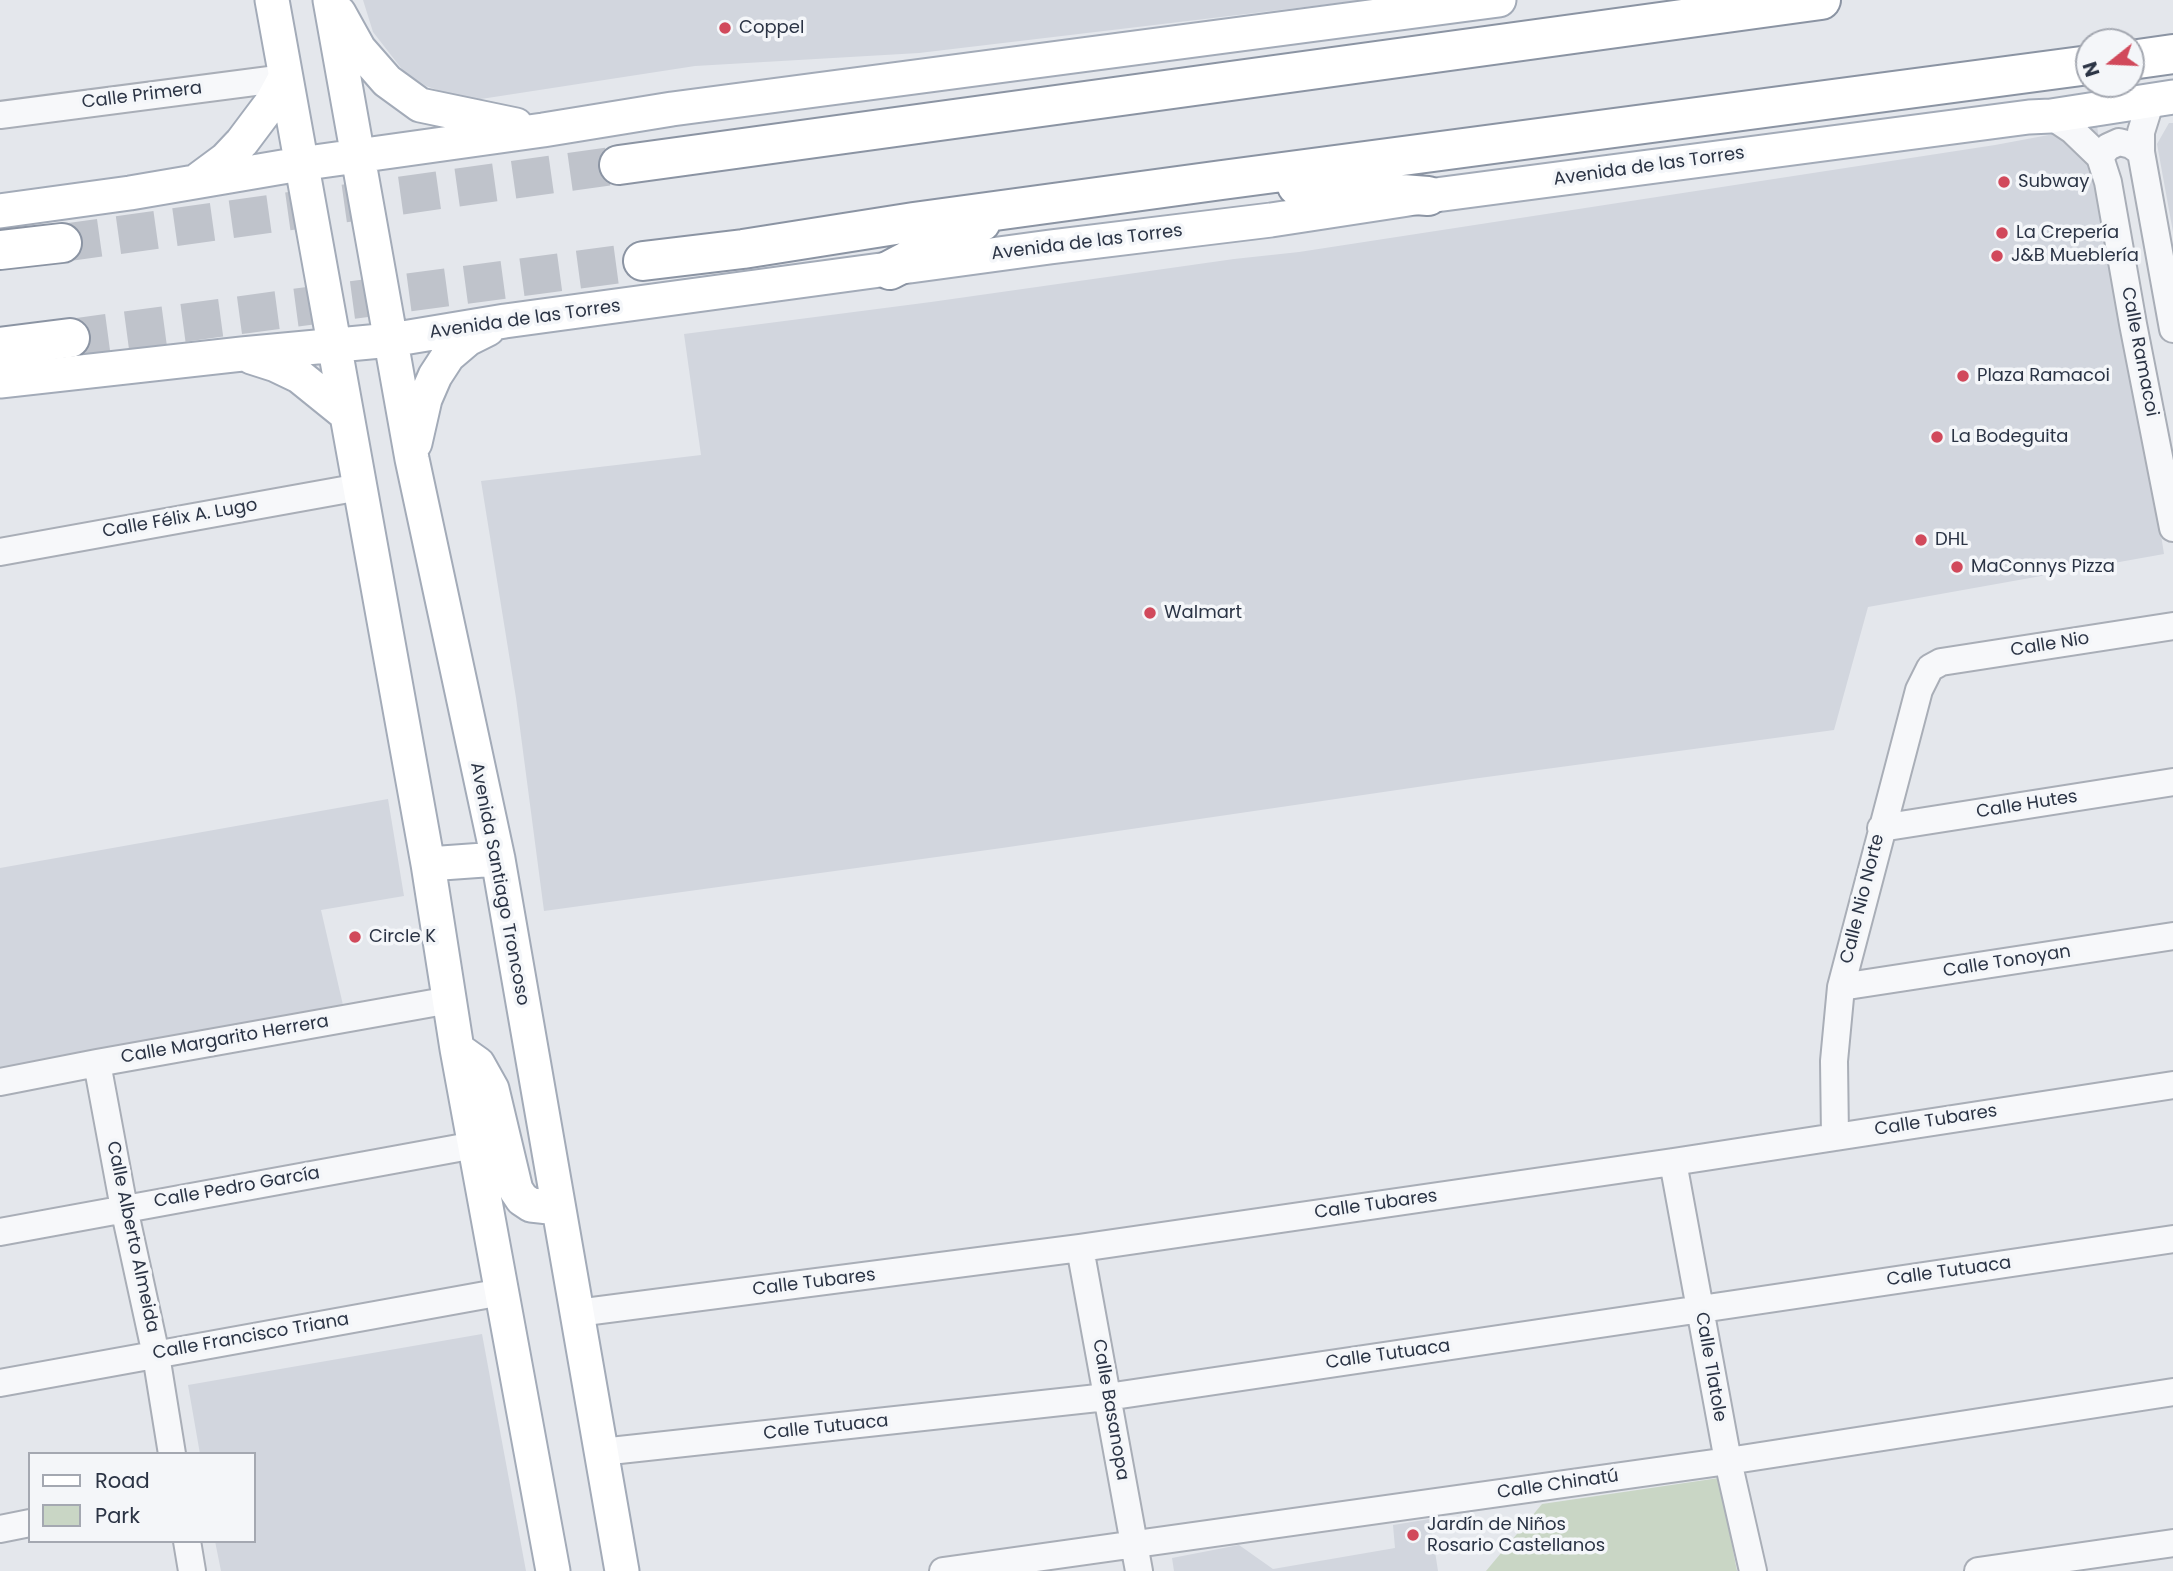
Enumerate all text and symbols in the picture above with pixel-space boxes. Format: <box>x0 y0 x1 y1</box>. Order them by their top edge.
place label: Coppel <box>739 17 804 39</box>
marker: Coppel <box>717 20 733 36</box>
north arrow <box>2075 28 2145 98</box>
text: N <box>2076 58 2107 80</box>
street label: Calle Primera <box>81 78 203 114</box>
street label: Avenida de las Torres <box>1552 143 1746 191</box>
place label: Subway <box>2018 171 2089 193</box>
marker: Subway <box>1996 174 2012 190</box>
street label: Avenida de las Torres <box>990 221 1184 265</box>
place label: La Crepería <box>2016 222 2119 244</box>
marker: La Crepería <box>1994 225 2010 241</box>
place label: J&B Mueblería <box>2011 245 2139 267</box>
marker: J&B Mueblería <box>1989 248 2005 264</box>
street label: Calle Ramacoi <box>2116 285 2162 419</box>
street label: Avenida de las Torres <box>428 296 622 344</box>
place label: Plaza Ramacoi <box>1977 365 2110 387</box>
marker: Plaza Ramacoi <box>1955 368 1971 384</box>
place label: La Bodeguita <box>1951 426 2068 448</box>
marker: La Bodeguita <box>1929 429 1945 445</box>
street label: Calle Félix A. Lugo <box>101 495 259 543</box>
place label: DHL <box>1935 529 1968 551</box>
marker: DHL <box>1913 532 1929 548</box>
place label: MaConnys Pizza <box>1971 556 2115 578</box>
marker: MaConnys Pizza <box>1949 559 1965 575</box>
place label: Walmart <box>1164 602 1242 624</box>
marker: Walmart <box>1142 605 1158 621</box>
street label: Calle Nio <box>2009 628 2091 662</box>
street label: Avenida Santiago Troncoso <box>465 761 533 1007</box>
street label: Calle Hutes <box>1975 786 2079 824</box>
street label: Calle Nio Norte <box>1836 832 1890 966</box>
place label: Circle K <box>369 926 436 948</box>
marker: Circle K <box>347 929 363 945</box>
street label: Calle Tonoyan <box>1942 941 2072 983</box>
street label: Calle Margarito Herrera <box>119 1011 331 1069</box>
street label: Calle Tubares <box>1873 1101 1999 1141</box>
street label: Calle Alberto Almeida <box>101 1139 163 1335</box>
street label: Calle Pedro García <box>152 1163 322 1213</box>
street label: Calle Tubares <box>1313 1186 1439 1224</box>
street label: Calle Tutuaca <box>1885 1253 2013 1291</box>
street label: Calle Tubares <box>751 1265 877 1301</box>
street label: Calle Francisco Triana <box>151 1309 351 1365</box>
street label: Calle Tlatole <box>1690 1311 1730 1423</box>
street label: Calle Tutuaca <box>1324 1336 1452 1374</box>
street label: Calle Basanopa <box>1087 1338 1133 1482</box>
street label: Calle Tutuaca <box>762 1411 890 1445</box>
legend <box>28 1452 256 1543</box>
text: Road <box>95 1466 150 1495</box>
street label: Calle Chinatú <box>1496 1466 1620 1504</box>
text: Park <box>95 1501 140 1530</box>
place label: Jardín de Niños Rosario Castellanos <box>1427 1514 1605 1556</box>
marker: Jardín de Niños Rosario Castellanos <box>1405 1527 1421 1543</box>

